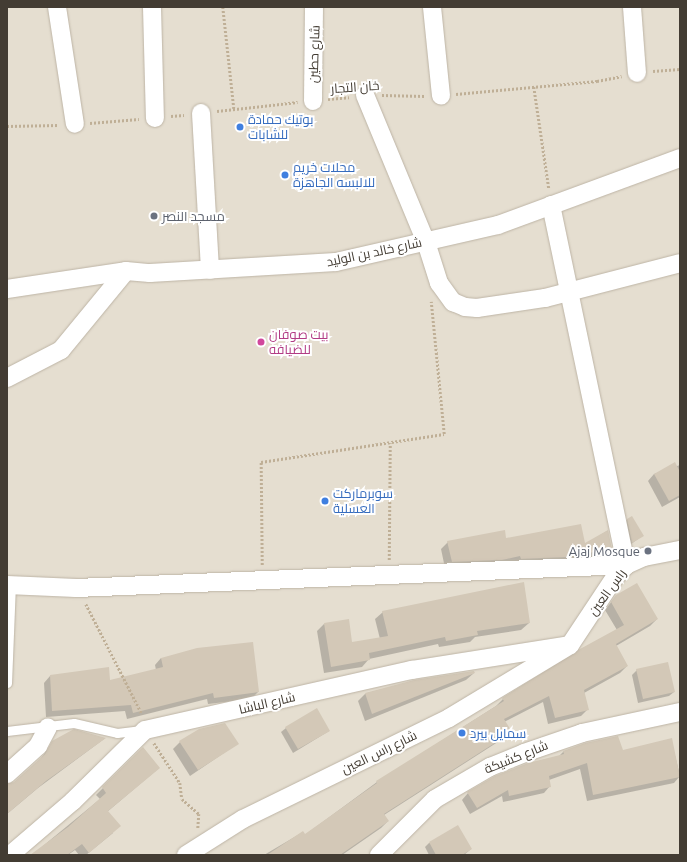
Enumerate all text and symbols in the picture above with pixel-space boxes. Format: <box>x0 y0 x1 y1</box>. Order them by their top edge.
street label: شارع حطين <box>305 25 323 83</box>
street label: خان التجار <box>330 78 380 96</box>
place label: بوتيك حمادة للشابات <box>248 112 314 143</box>
marker: بوتيك حمادة للشابات <box>235 122 245 132</box>
place label: محلات خريم للالبسه الجاهزة <box>293 160 375 191</box>
marker: محلات خريم للالبسه الجاهزة <box>280 170 290 180</box>
place label: مسجد النصر <box>162 208 225 224</box>
marker: مسجد النصر <box>149 211 159 221</box>
street label: شارع خالد بن الوليد <box>325 234 423 270</box>
place label: بيت صوفان للضيافه <box>269 327 328 358</box>
marker: بيت صوفان للضيافه <box>256 337 266 347</box>
place label: سوبرماركت العسلية <box>333 486 393 517</box>
marker: سوبرماركت العسلية <box>320 496 330 506</box>
place label: Ajaj Mosque <box>569 543 640 559</box>
marker: Ajaj Mosque <box>643 546 653 556</box>
street label: راس العين <box>585 566 629 618</box>
street label: شارع الباشا <box>237 689 297 717</box>
place label: سمايل بيرد <box>470 725 526 741</box>
street label: شارع راس العين <box>339 727 419 777</box>
marker: سمايل بيرد <box>457 728 467 738</box>
street label: شارع كشيكة <box>482 737 550 777</box>

